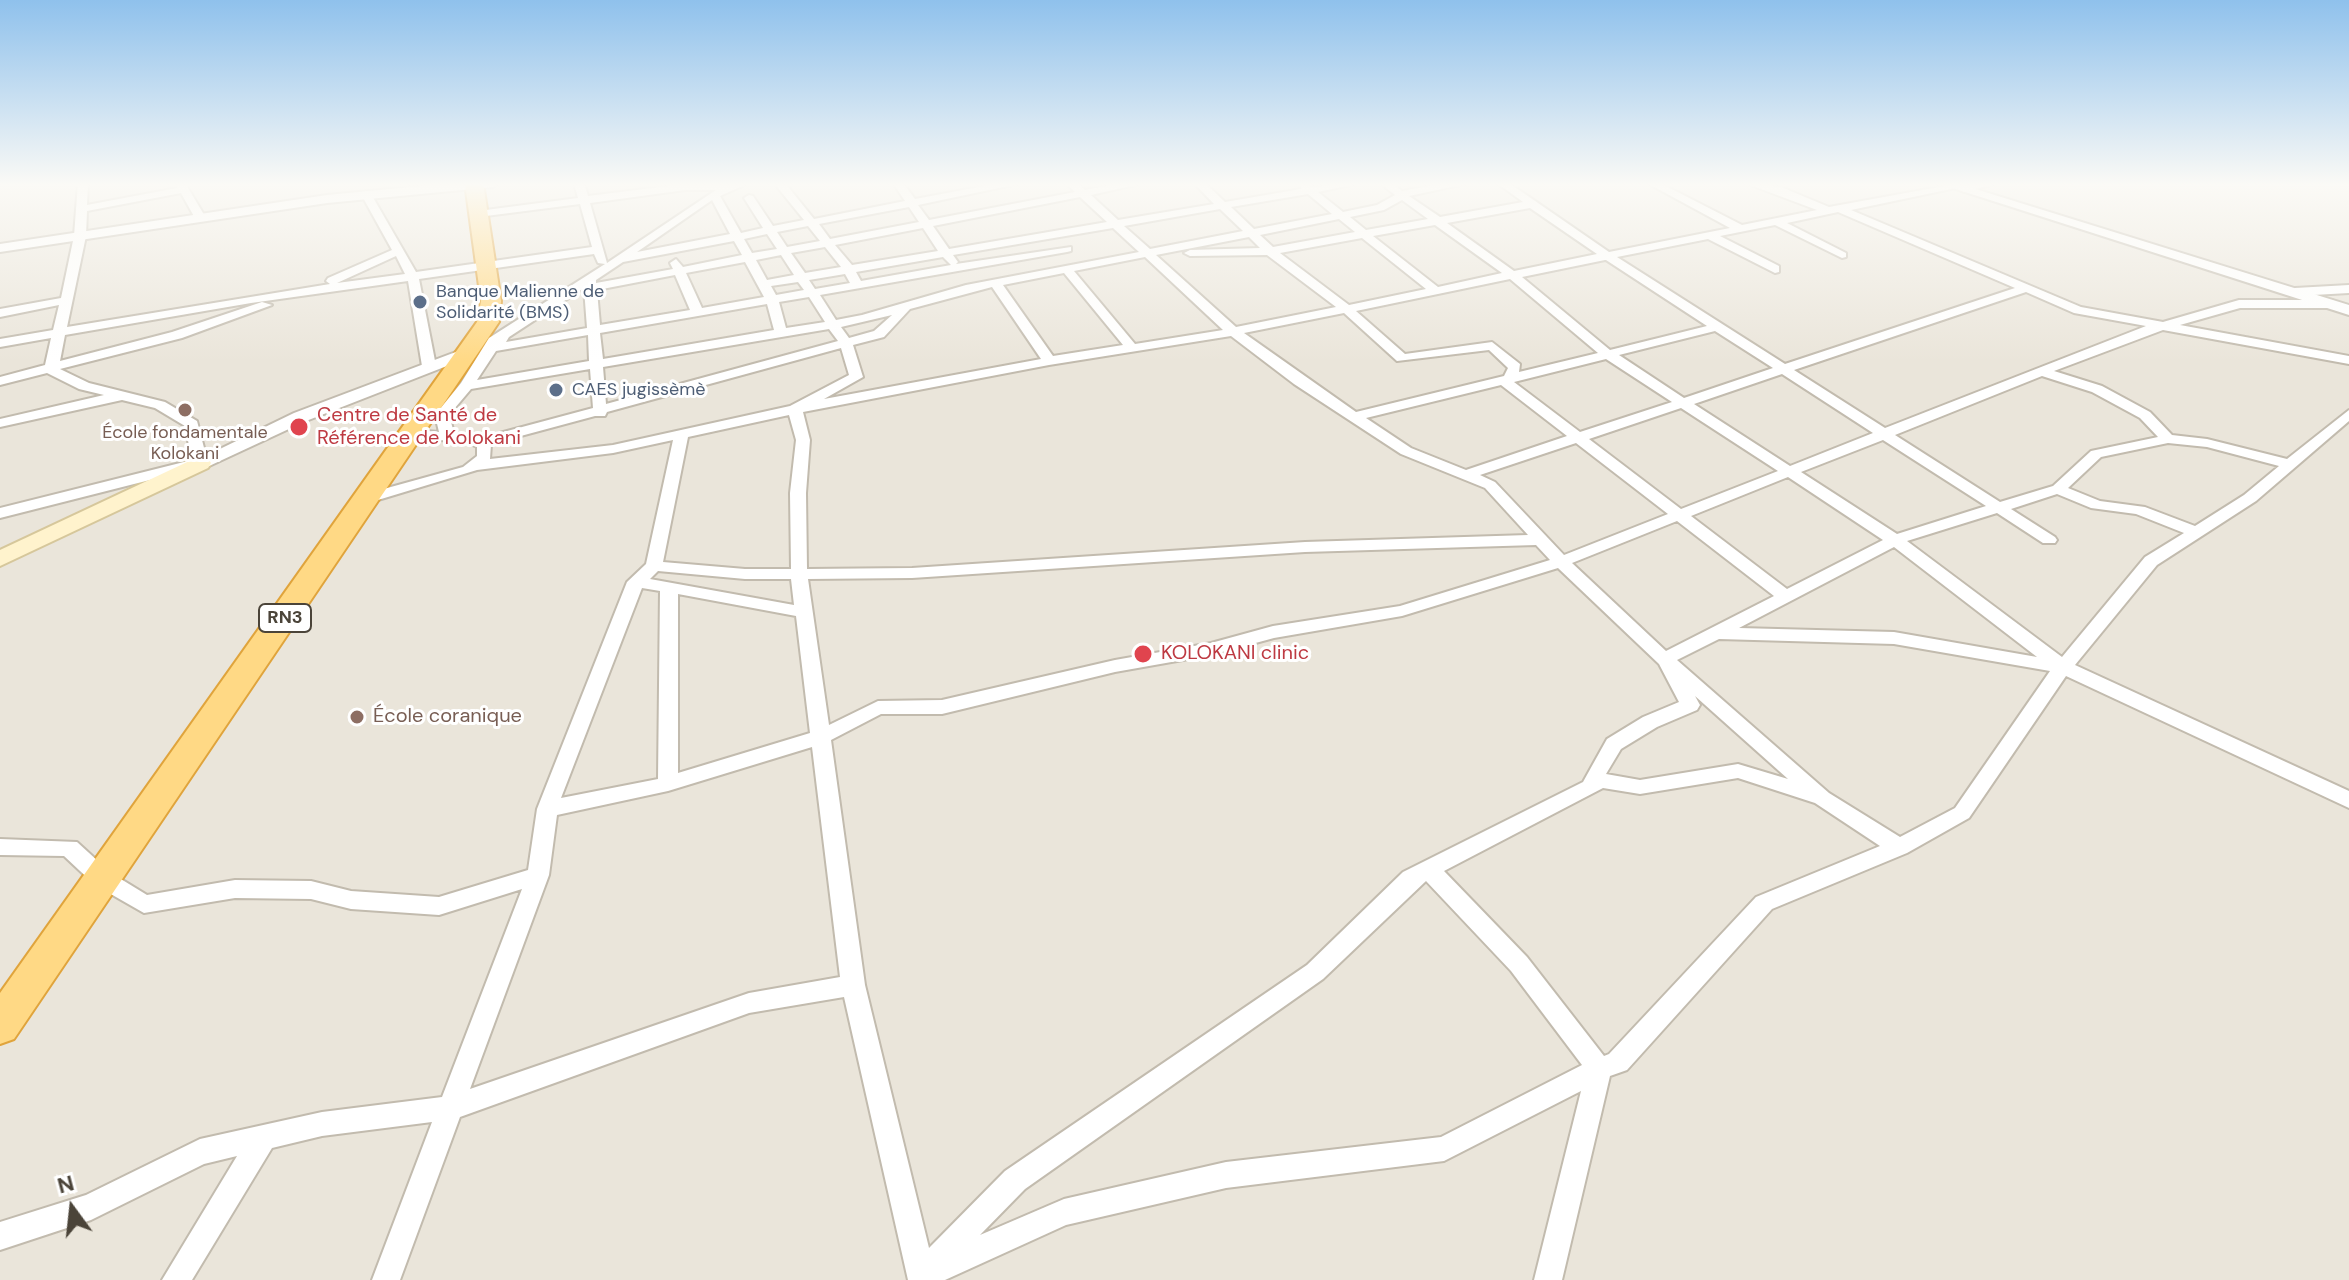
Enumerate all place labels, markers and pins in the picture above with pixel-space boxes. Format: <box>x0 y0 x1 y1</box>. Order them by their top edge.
place label: Banque Malienne de Solidarité (BMS) <box>436 281 604 324</box>
marker: Banque Malienne de Solidarité (BMS) <box>411 293 429 311</box>
place label: CAES jugissèmè <box>572 379 706 401</box>
marker: CAES jugissèmè <box>547 381 565 399</box>
marker: École fondamentale Kolokani <box>176 401 194 419</box>
place label: Centre de Santé de Référence de Kolokani <box>317 404 521 451</box>
marker: Centre de Santé de Référence de Kolokani <box>288 416 310 438</box>
place label: École fondamentale Kolokani <box>102 422 268 464</box>
place label: KOLOKANI clinic <box>1161 642 1309 666</box>
marker: KOLOKANI clinic <box>1132 643 1154 665</box>
place label: École coranique <box>373 705 522 729</box>
marker: École coranique <box>348 708 366 726</box>

